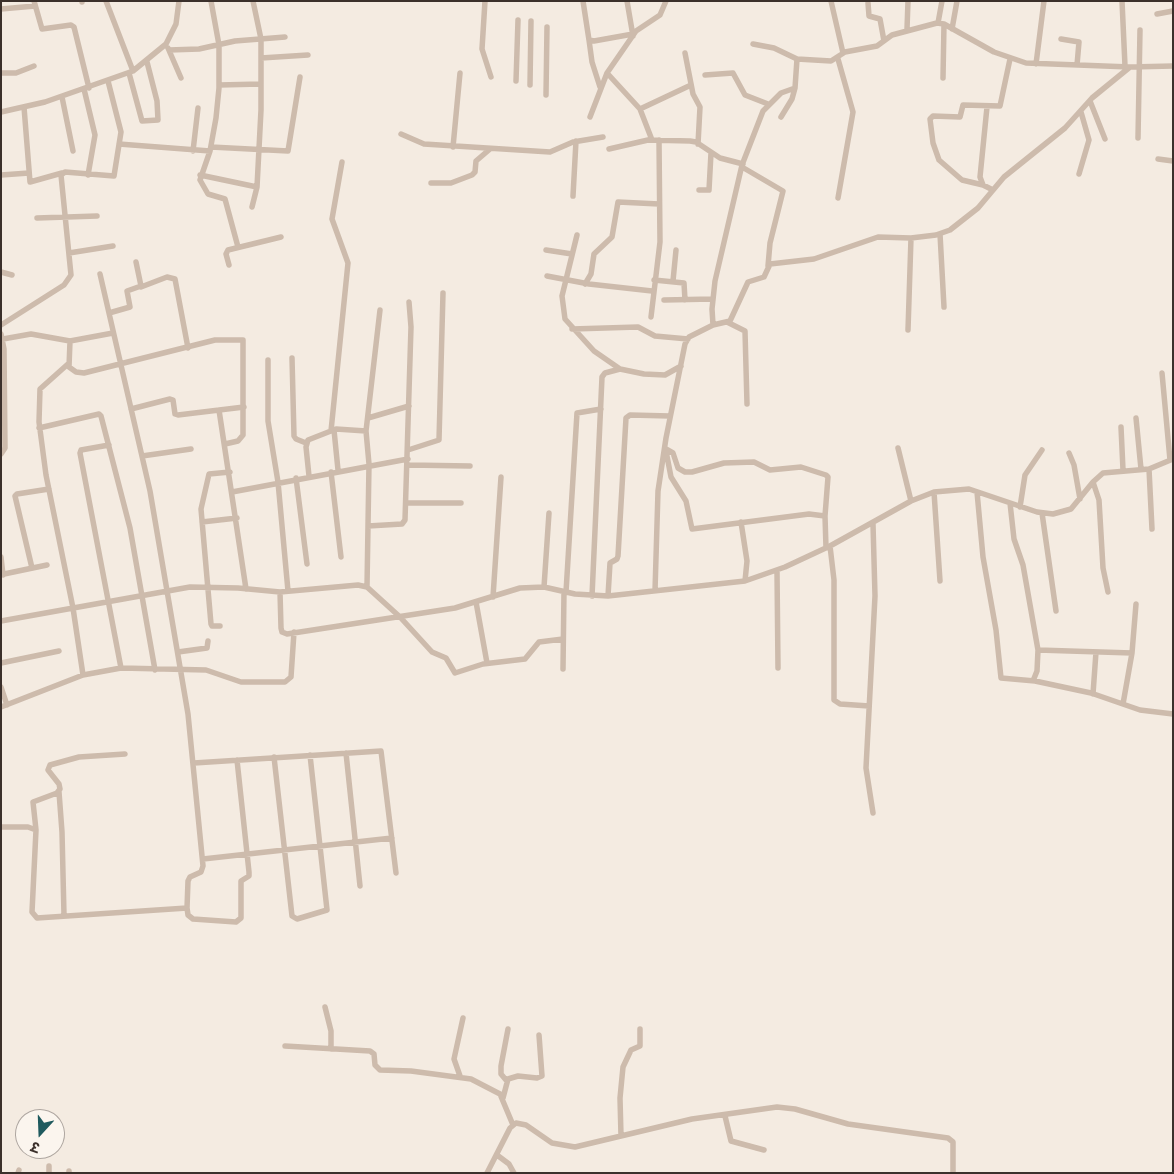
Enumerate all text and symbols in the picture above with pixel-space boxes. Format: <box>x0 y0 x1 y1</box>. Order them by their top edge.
north arrow <box>15 1109 65 1159</box>
text: उ <box>28 1136 42 1158</box>

